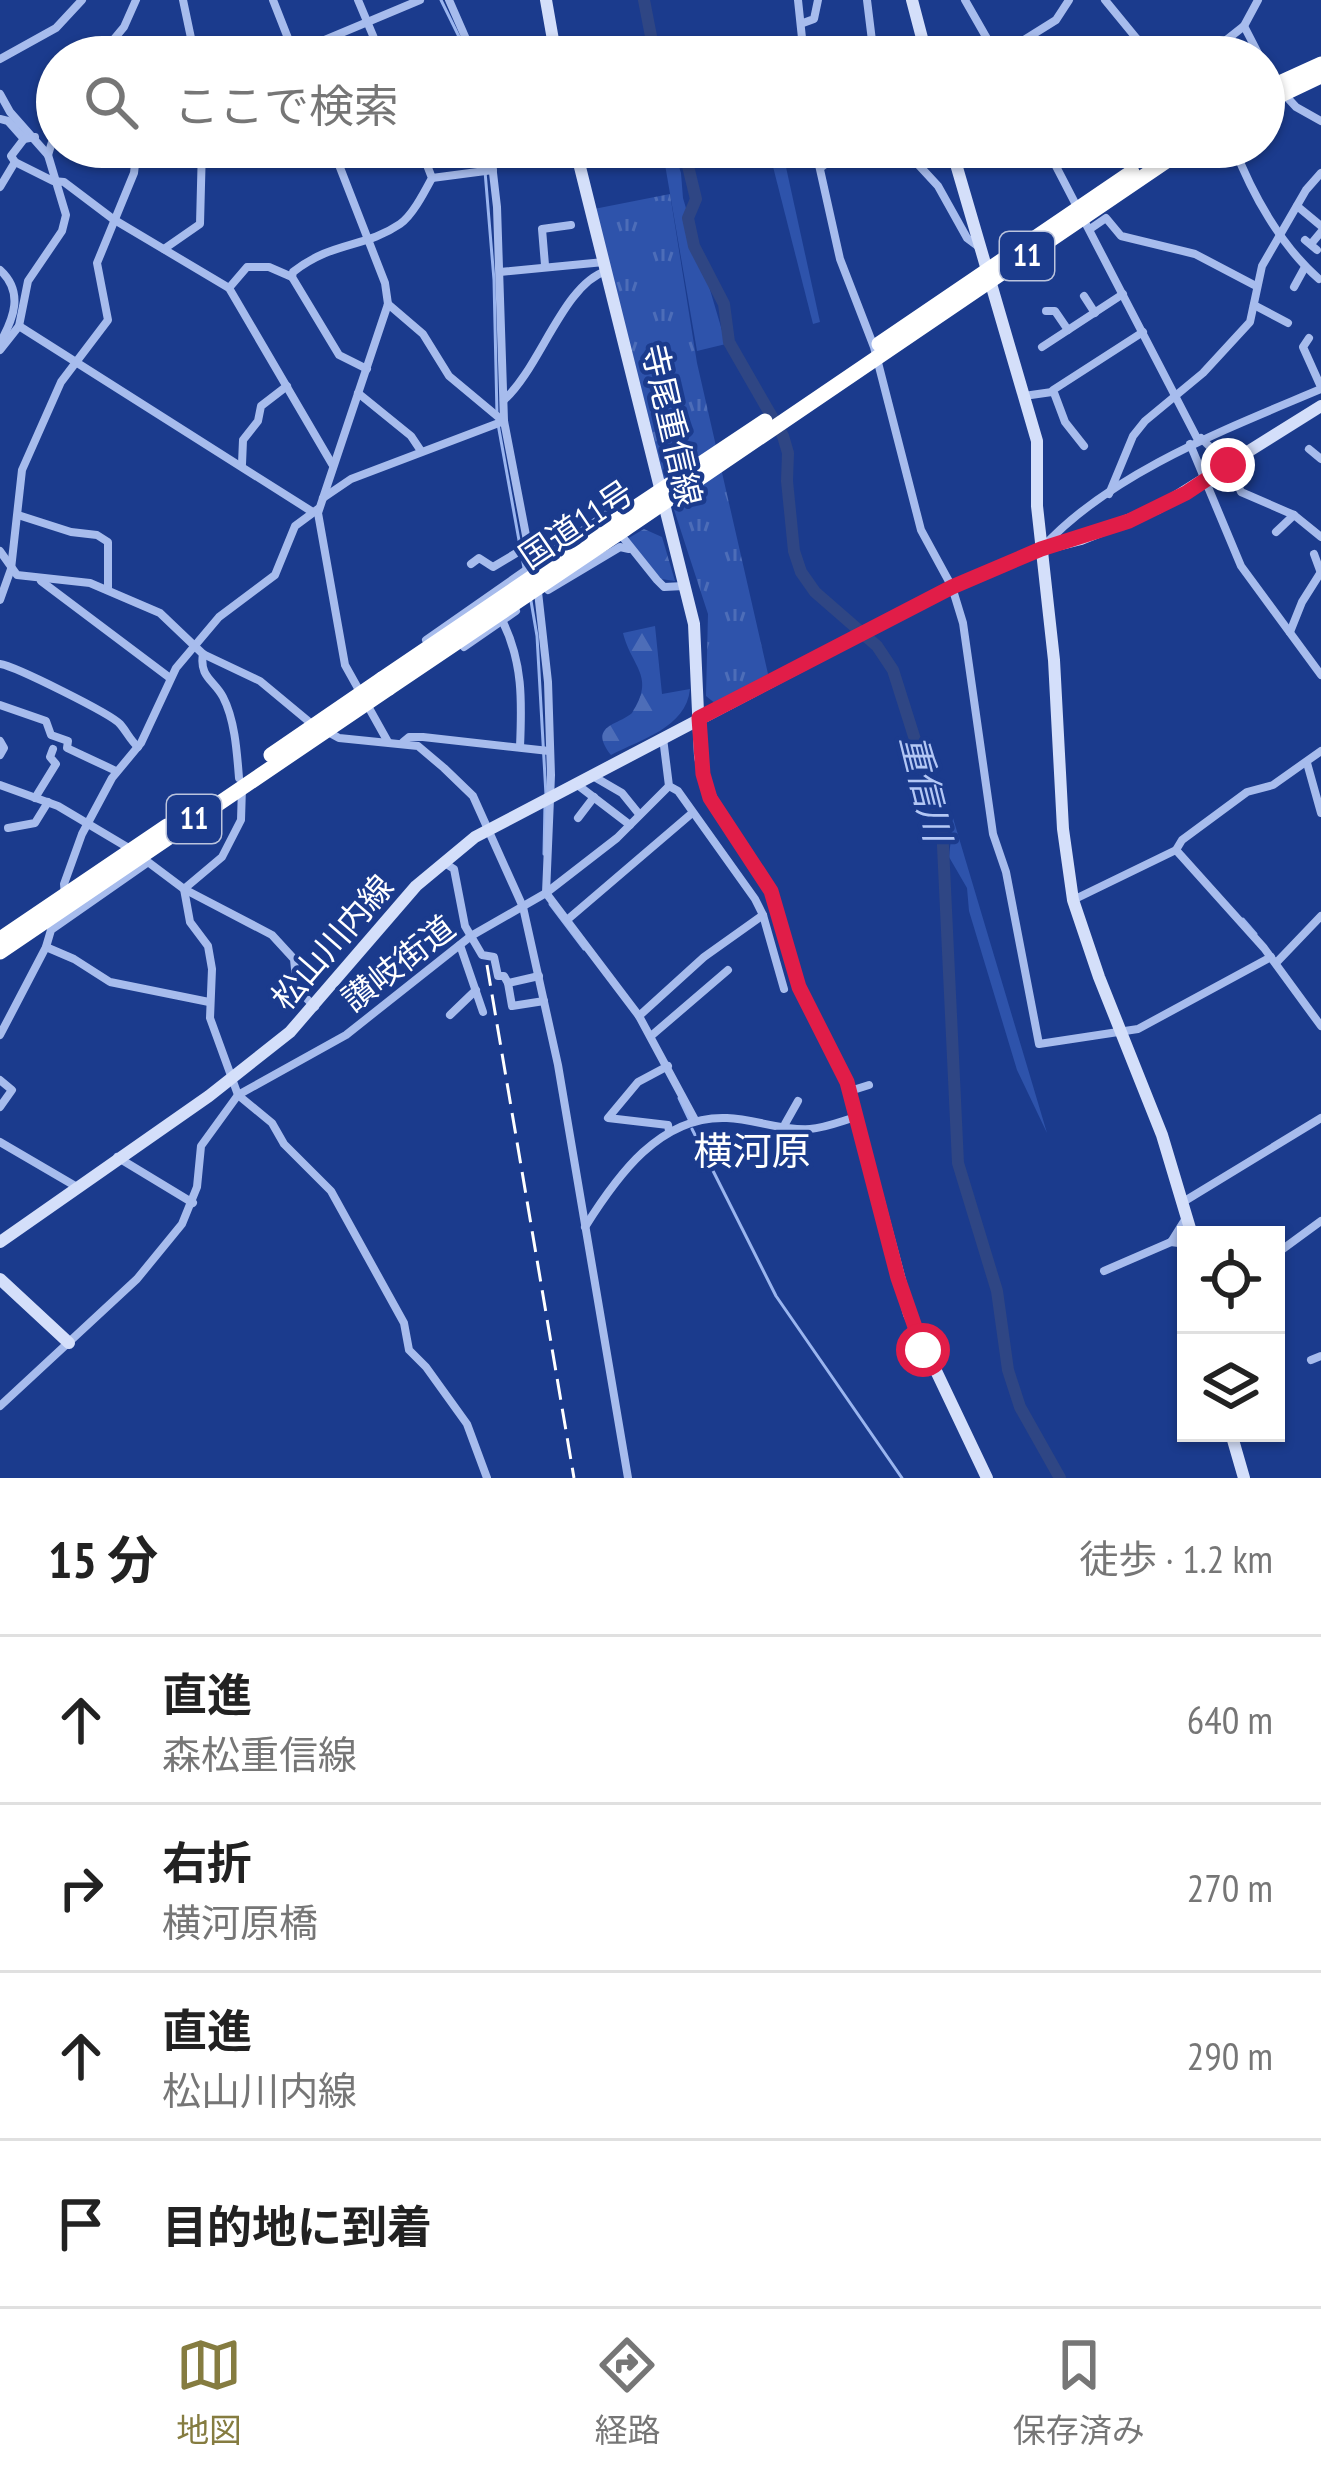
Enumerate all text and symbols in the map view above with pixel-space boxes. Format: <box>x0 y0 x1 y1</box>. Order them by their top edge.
search box <box>36 36 1285 168</box>
icon: search <box>78 69 144 135</box>
text: ここで検索 <box>174 76 399 134</box>
road number: 11 <box>1000 232 1054 280</box>
street label: 寺尾重信線 <box>633 340 712 510</box>
route end <box>1201 438 1255 492</box>
street label: 国道11号 <box>510 470 641 577</box>
water label: 重信川 <box>891 730 963 850</box>
road number: 11 <box>167 795 221 843</box>
street label: 松山川内線 <box>261 865 402 1018</box>
street label: 讃岐街道 <box>332 905 463 1020</box>
district label: 横河原 <box>693 1125 811 1176</box>
map controls <box>1177 1226 1285 1442</box>
button: locate <box>1177 1226 1285 1334</box>
route start <box>896 1323 950 1377</box>
button: layers <box>1177 1334 1285 1442</box>
text: 15 分 <box>48 1526 158 1592</box>
text: 徒歩 · 1.2 km <box>1079 1533 1273 1584</box>
text: 直進 <box>162 1665 252 1723</box>
icon: ahead <box>48 1687 114 1753</box>
text: 640 m <box>1187 1694 1273 1745</box>
text: 森松重信線 <box>162 1729 357 1780</box>
text: 右折 <box>162 1833 252 1891</box>
icon: right <box>48 1855 114 1921</box>
text: 270 m <box>1187 1862 1273 1913</box>
text: 横河原橋 <box>162 1897 318 1948</box>
text: 直進 <box>162 2001 252 2059</box>
icon: ahead <box>48 2023 114 2089</box>
text: 290 m <box>1187 2030 1273 2081</box>
text: 松山川内線 <box>162 2065 357 2116</box>
icon: arrive <box>48 2191 114 2257</box>
text: 目的地に到着 <box>162 2197 432 2255</box>
tab: 地図 <box>176 2332 242 2452</box>
tab: 経路 <box>594 2332 660 2452</box>
tab: 保存済み <box>1013 2332 1145 2452</box>

